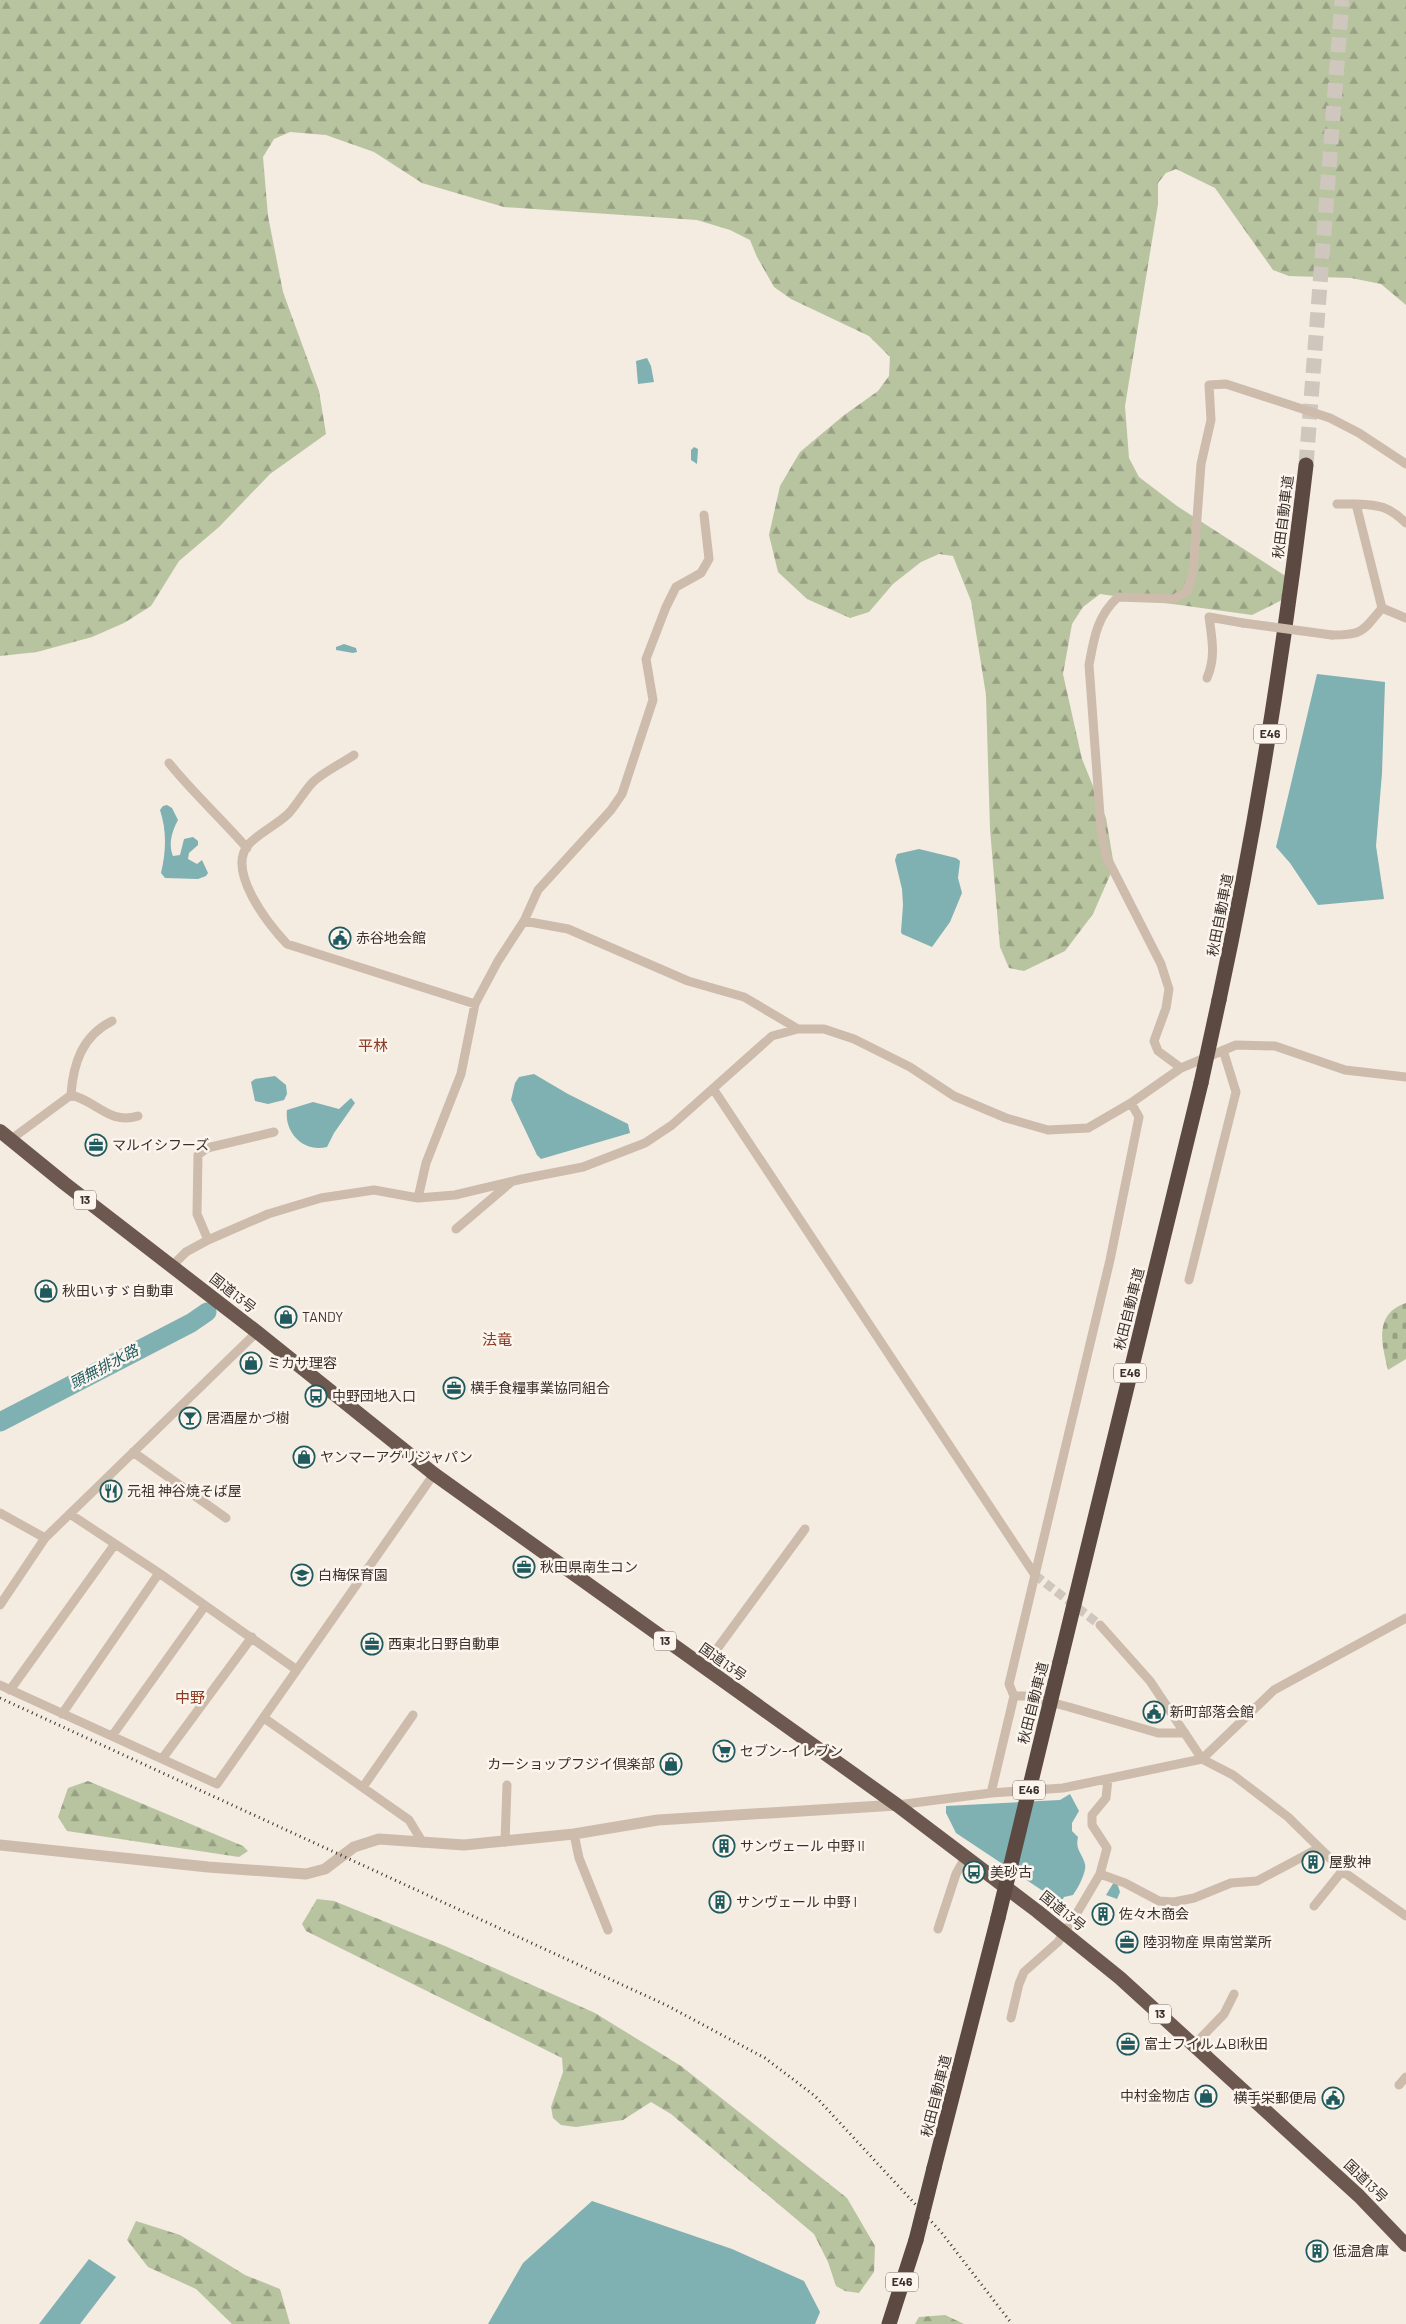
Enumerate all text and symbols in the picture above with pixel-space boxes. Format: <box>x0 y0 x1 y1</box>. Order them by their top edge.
street label: 秋田自動車道 <box>1269 474 1296 560</box>
road number: E46 <box>1254 724 1286 744</box>
street label: 秋田自動車道 <box>1203 872 1236 958</box>
public building icon: 赤谷地会館 <box>328 926 352 950</box>
place label: 赤谷地会館 <box>356 929 426 946</box>
district label: 平林 <box>358 1036 388 1054</box>
office icon: マルイシフーズ <box>84 1133 108 1157</box>
place label: マルイシフーズ <box>112 1136 209 1153</box>
road number: 13 <box>74 1190 96 1210</box>
street label: 秋田自動車道 <box>1110 1266 1147 1352</box>
street label: 国道13号 <box>207 1269 260 1316</box>
shop icon: 秋田いすゞ自動車 <box>34 1279 58 1303</box>
place label: 秋田いすゞ自動車 <box>62 1282 174 1299</box>
shop icon: TANDY <box>274 1305 298 1329</box>
place label: TANDY <box>302 1308 343 1325</box>
district label: 法竜 <box>482 1330 512 1348</box>
water label: 頭無排水路 <box>66 1340 143 1392</box>
shop icon: ミカサ理容 <box>239 1351 263 1375</box>
place label: ミカサ理容 <box>267 1354 337 1371</box>
road number: E46 <box>1114 1364 1146 1382</box>
office icon: 横手食糧事業協同組合 <box>442 1376 466 1400</box>
place label: 横手食糧事業協同組合 <box>470 1379 610 1396</box>
bus stop icon: 中野団地入口 <box>304 1384 328 1408</box>
place label: 中野団地入口 <box>332 1387 416 1404</box>
bar icon: 居酒屋かづ樹 <box>178 1406 202 1430</box>
place label: 居酒屋かづ樹 <box>206 1409 290 1426</box>
shop icon: ヤンマーアグリジャパン <box>292 1445 316 1469</box>
place label: ヤンマーアグリジャパン <box>320 1448 473 1465</box>
restaurant icon: 元祖 神谷焼そば屋 <box>99 1479 123 1503</box>
place label: 元祖 神谷焼そば屋 <box>127 1482 242 1499</box>
office icon: 秋田県南生コン <box>512 1555 536 1579</box>
place label: 秋田県南生コン <box>540 1558 638 1575</box>
school or university icon: 白梅保育園 <box>290 1563 314 1587</box>
place label: 白梅保育園 <box>318 1566 388 1583</box>
office icon: 西東北日野自動車 <box>360 1632 384 1656</box>
road number: 13 <box>654 1632 676 1650</box>
place label: 西東北日野自動車 <box>388 1635 500 1652</box>
street label: 国道13号 <box>696 1639 750 1684</box>
street label: 秋田自動車道 <box>1014 1660 1051 1746</box>
district label: 中野 <box>175 1688 205 1706</box>
public building icon: 新町部落会館 <box>1142 1700 1166 1724</box>
place label: 新町部落会館 <box>1170 1703 1254 1720</box>
supermarket icon: セブン-イレブン <box>712 1739 736 1763</box>
place label: セブン-イレブン <box>740 1742 844 1759</box>
shop icon: カーショップフジイ倶楽部 <box>659 1752 683 1776</box>
place label: カーショップフジイ倶楽部 <box>487 1755 655 1772</box>
road number: E46 <box>1013 1780 1045 1800</box>
building icon: サンヴェール 中野 II <box>712 1834 736 1858</box>
place label: サンヴェール 中野 II <box>740 1837 865 1854</box>
building icon: 屋敷神 <box>1301 1850 1325 1874</box>
place label: 屋敷神 <box>1329 1853 1371 1870</box>
bus stop icon: 美砂古 <box>962 1860 986 1884</box>
place label: 美砂古 <box>990 1863 1032 1880</box>
street label: 国道13号 <box>1037 1887 1090 1934</box>
building icon: サンヴェール 中野 I <box>708 1890 732 1914</box>
place label: サンヴェール 中野 I <box>736 1893 857 1910</box>
building icon: 佐々木商会 <box>1091 1902 1115 1926</box>
place label: 佐々木商会 <box>1119 1905 1189 1922</box>
office icon: 陸羽物産 県南営業所 <box>1115 1930 1139 1954</box>
place label: 陸羽物産 県南営業所 <box>1143 1933 1272 1950</box>
road number: 13 <box>1149 2005 1171 2024</box>
office icon: 富士フイルムBI秋田 <box>1116 2032 1140 2056</box>
place label: 富士フイルムBI秋田 <box>1144 2035 1268 2052</box>
street label: 秋田自動車道 <box>917 2053 954 2139</box>
shop icon: 中村金物店 <box>1194 2084 1218 2108</box>
public building icon: 横手栄郵便局 <box>1321 2086 1345 2110</box>
place label: 中村金物店 <box>1120 2087 1190 2104</box>
place label: 横手栄郵便局 <box>1233 2089 1317 2106</box>
street label: 国道13号 <box>1341 2156 1392 2206</box>
building icon: 低温倉庫 <box>1305 2239 1329 2263</box>
place label: 低温倉庫 <box>1333 2242 1389 2259</box>
road number: E46 <box>886 2272 918 2292</box>

